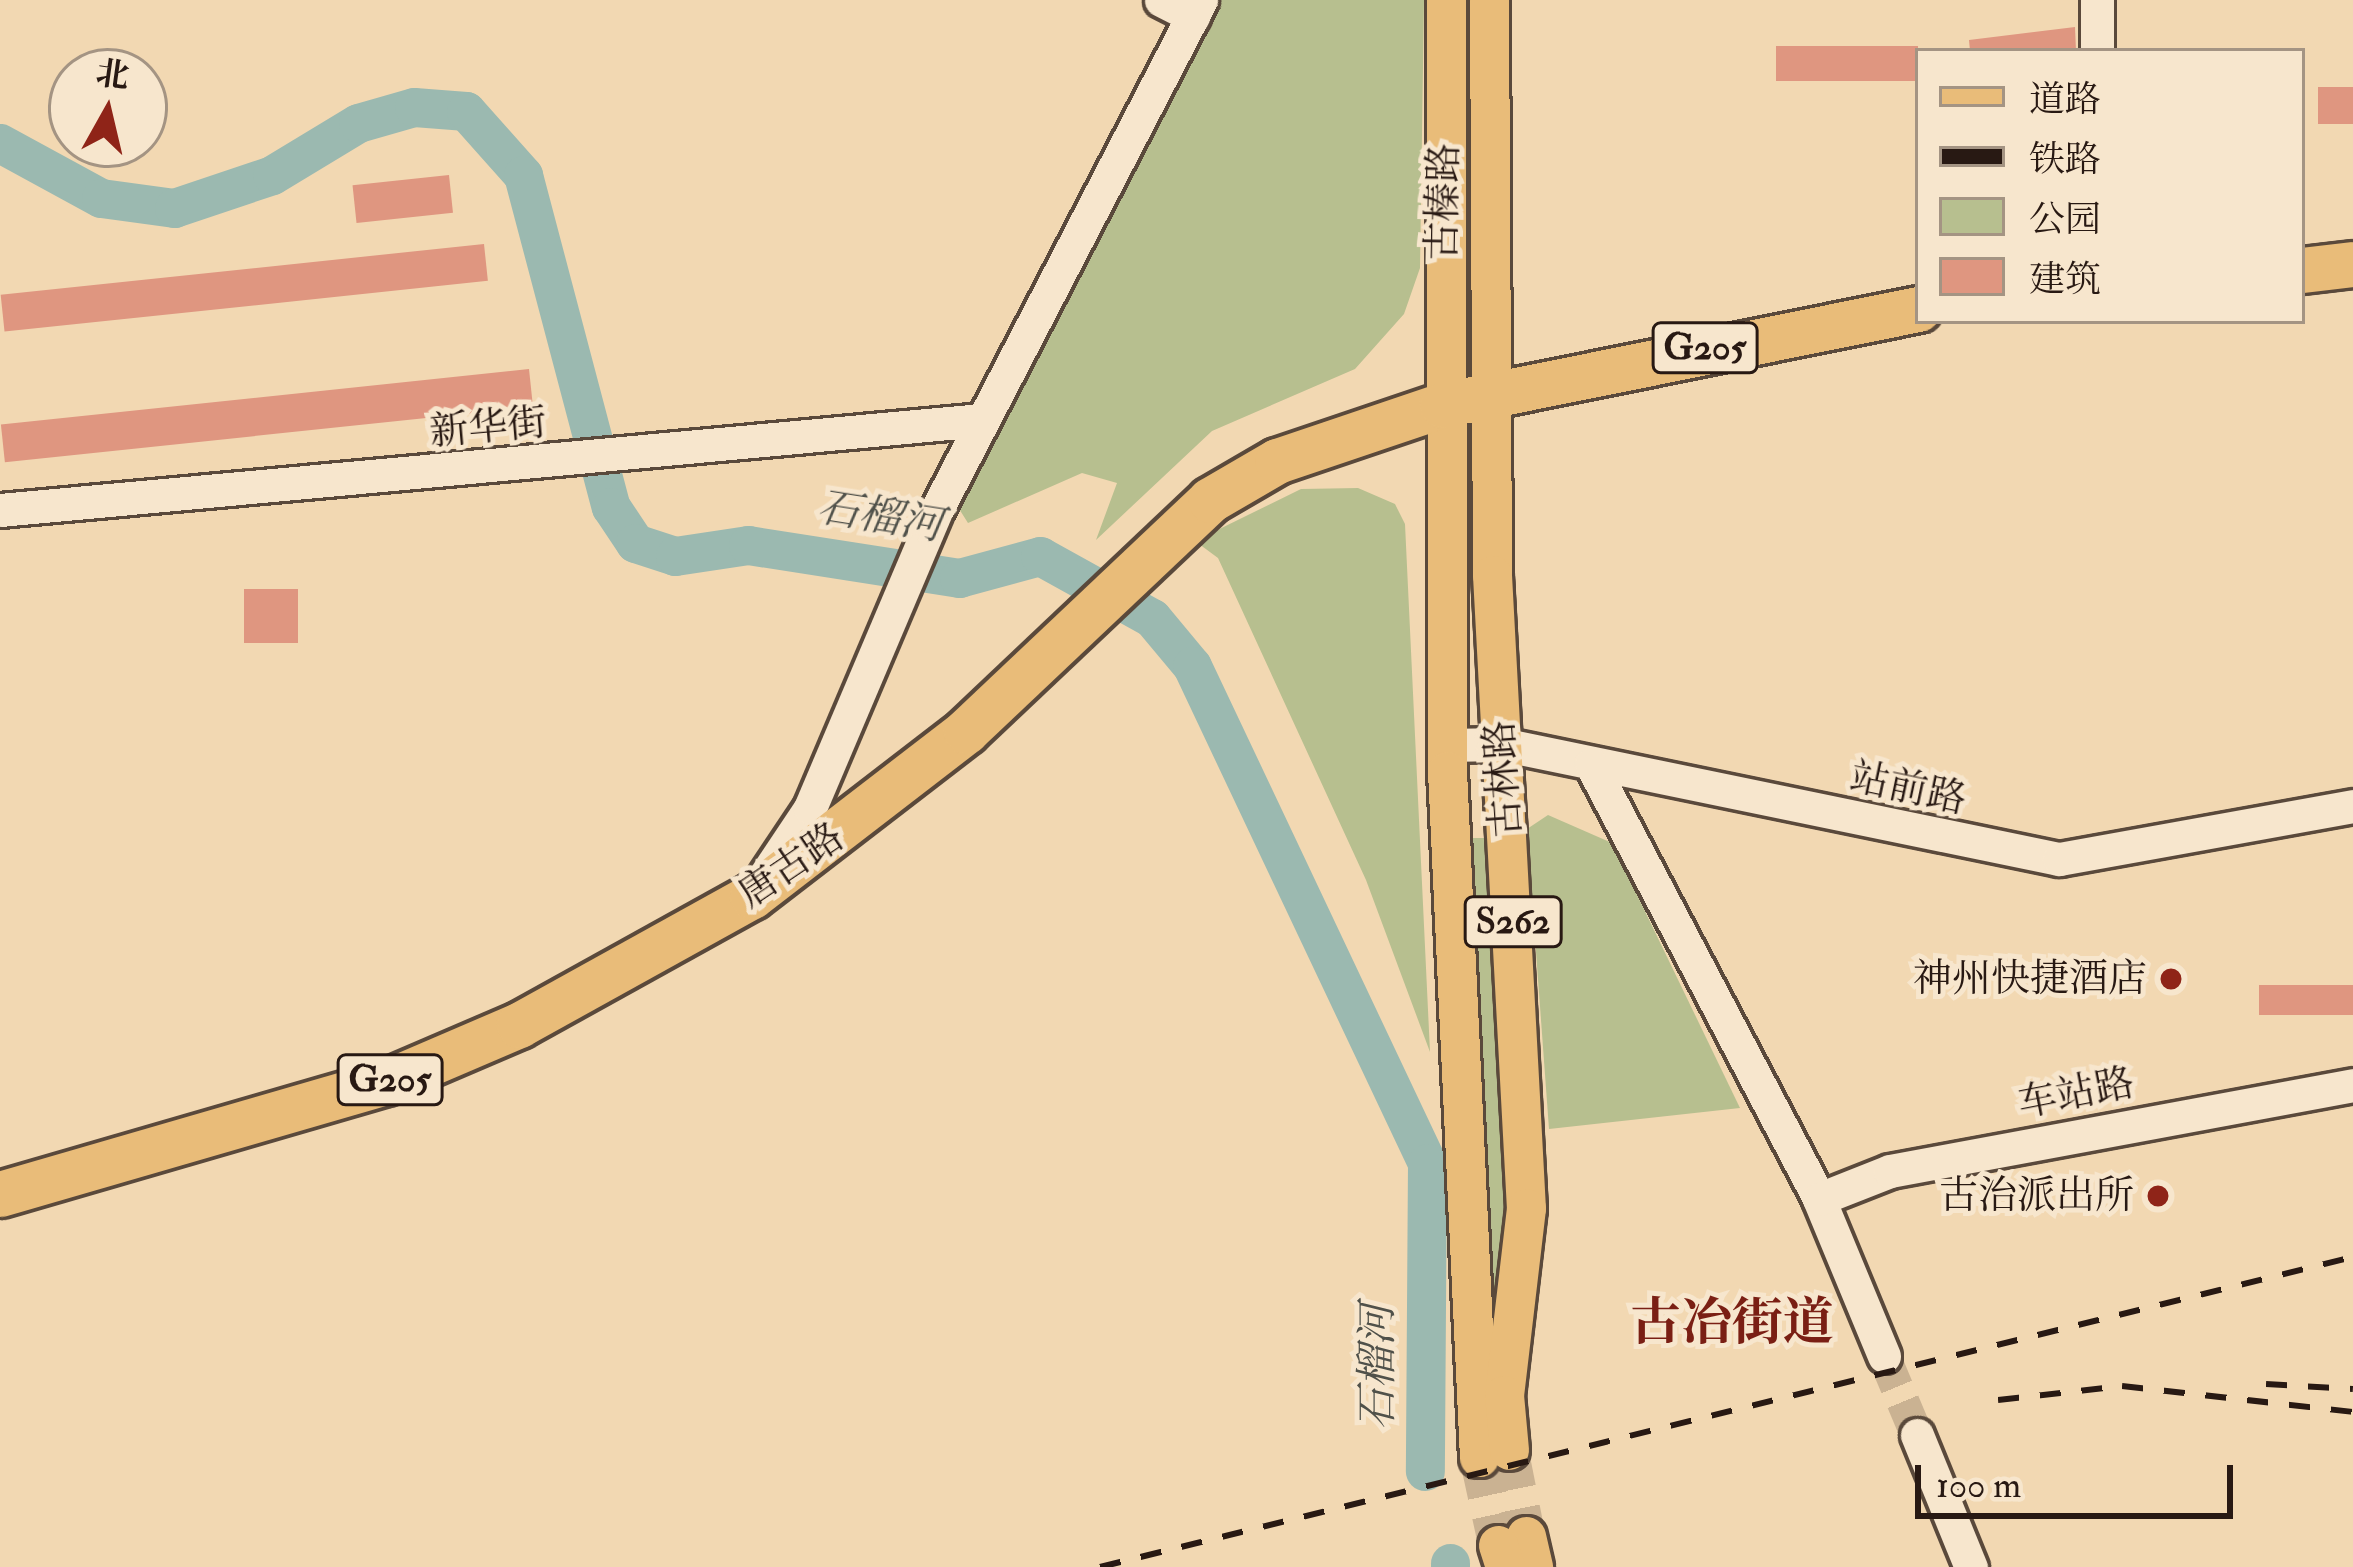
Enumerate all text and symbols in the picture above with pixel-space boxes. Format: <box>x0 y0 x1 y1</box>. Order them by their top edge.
north arrow <box>48 48 168 168</box>
legend <box>1915 48 2305 324</box>
text: 北 <box>93 52 132 97</box>
text: 道路 <box>2029 77 2101 122</box>
text: 铁路 <box>2029 137 2101 182</box>
street label: 古榛路 <box>1420 143 1468 261</box>
text: 公园 <box>2029 197 2101 242</box>
text: 建筑 <box>2029 257 2101 302</box>
road number: G205 <box>1651 318 1759 378</box>
street label: 新华街 <box>428 400 548 456</box>
water label: 石榴河 <box>814 482 946 552</box>
street label: 古林路 <box>1477 719 1531 839</box>
street label: 站前路 <box>1846 754 1970 824</box>
street label: 唐古路 <box>729 814 853 918</box>
road number: S262 <box>1462 892 1564 952</box>
place label: 神州快捷酒店 <box>1913 956 2147 1002</box>
marker: 神州快捷酒店 <box>2158 966 2184 992</box>
road number: G205 <box>336 1050 444 1110</box>
street label: 车站路 <box>2014 1060 2138 1128</box>
place label: 古治派出所 <box>1939 1173 2134 1219</box>
marker: 古治派出所 <box>2145 1183 2171 1209</box>
district label: 古冶街道 <box>1630 1292 1834 1354</box>
water label: 石榴河 <box>1353 1304 1403 1430</box>
scale bar <box>1921 1441 2239 1515</box>
text: 100 m <box>1936 1463 2021 1508</box>

